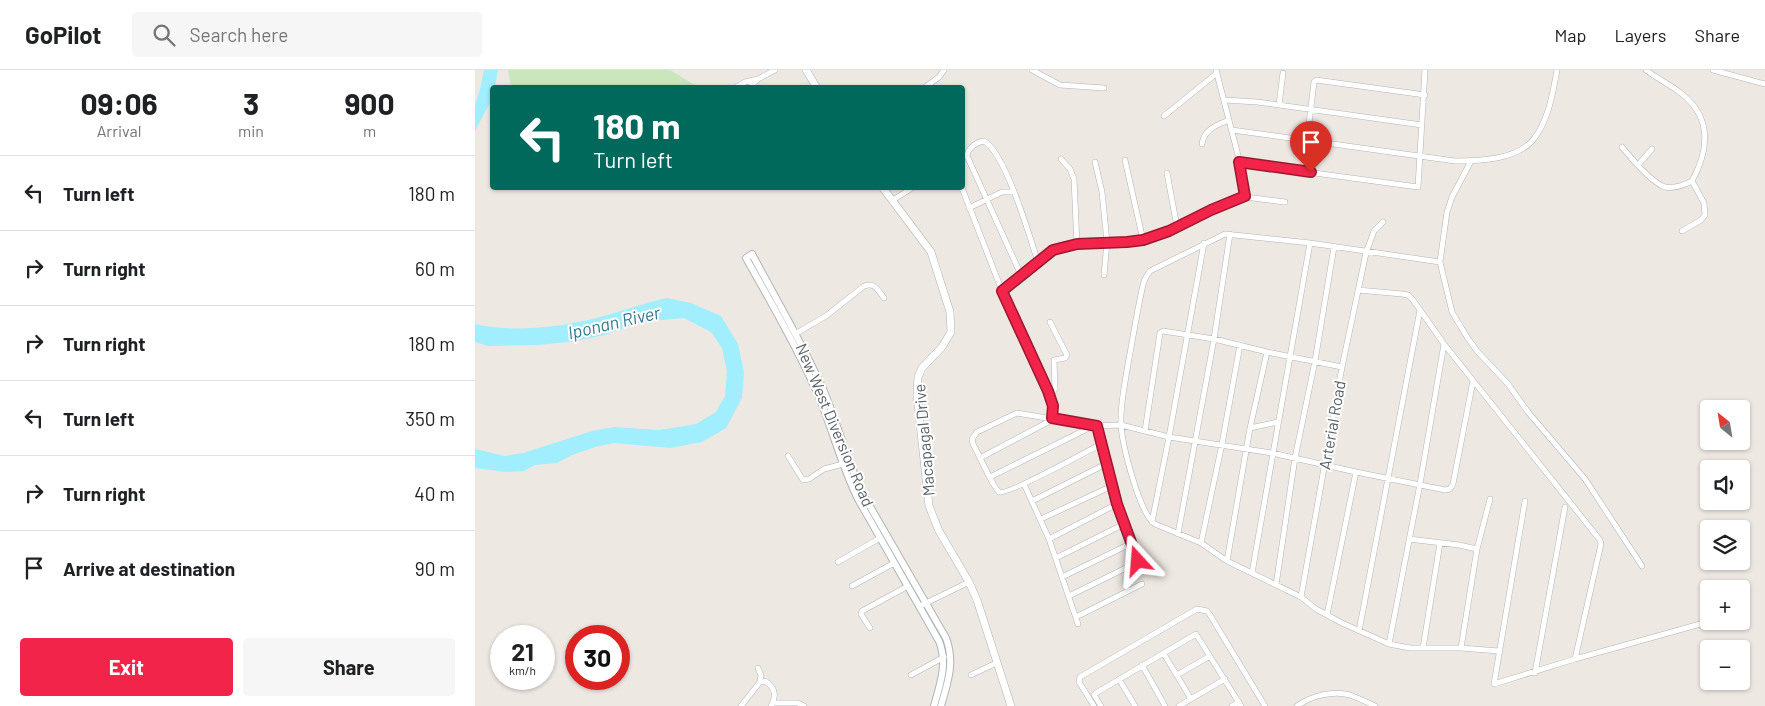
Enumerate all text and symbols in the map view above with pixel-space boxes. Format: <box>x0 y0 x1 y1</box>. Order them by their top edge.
search box <box>132 12 482 57</box>
text: GoPilot <box>25 20 102 49</box>
icon: search <box>150 21 178 49</box>
text: Search here <box>190 23 288 46</box>
text: Map <box>1554 24 1586 46</box>
text: Layers <box>1614 24 1667 46</box>
text: Share <box>1695 24 1740 46</box>
text: 09:06 <box>80 85 158 121</box>
text: 3 <box>243 85 259 121</box>
text: 900 <box>344 85 395 121</box>
text: 180 m <box>593 104 681 146</box>
icon: left <box>510 105 575 170</box>
text: Arrival <box>97 121 141 140</box>
text: min <box>238 121 264 140</box>
text: m <box>363 121 376 140</box>
pin <box>1290 121 1332 172</box>
icon: arrive <box>1297 128 1325 156</box>
text: Turn left <box>593 146 673 172</box>
icon: left <box>20 179 48 207</box>
text: Turn left <box>63 182 134 205</box>
text: 180 m <box>408 182 455 205</box>
icon: right <box>20 254 48 282</box>
text: Turn right <box>63 257 145 280</box>
text: 60 m <box>415 257 455 280</box>
water label: Iponan River <box>565 301 663 343</box>
icon: right <box>20 329 48 357</box>
text: Turn right <box>63 332 145 355</box>
text: 180 m <box>408 332 455 355</box>
street label: New West Diversion Road <box>792 340 878 509</box>
street label: Arterial Road <box>1314 379 1349 471</box>
street label: Macapagal Drive <box>909 383 938 497</box>
north arrow <box>1700 400 1750 450</box>
map controls <box>1700 400 1750 690</box>
icon: left <box>20 404 48 432</box>
text: Turn left <box>63 407 134 430</box>
text: 350 m <box>405 407 455 430</box>
button: sound <box>1700 460 1750 510</box>
icon: right <box>20 479 48 507</box>
text: Turn right <box>63 482 145 505</box>
text: 40 m <box>414 482 455 505</box>
button: layers <box>1700 520 1750 570</box>
position arrow <box>1111 534 1163 586</box>
icon: arrive <box>20 554 48 582</box>
text: Arrive at destination <box>63 557 235 580</box>
text: 90 m <box>415 557 455 580</box>
button: + <box>1700 580 1750 630</box>
speed limit sign: 30 <box>565 625 630 690</box>
text: 21 <box>511 636 534 666</box>
button: Exit <box>20 638 233 696</box>
button: Share <box>243 638 455 696</box>
button: − <box>1700 640 1750 690</box>
text: km/h <box>509 663 536 677</box>

